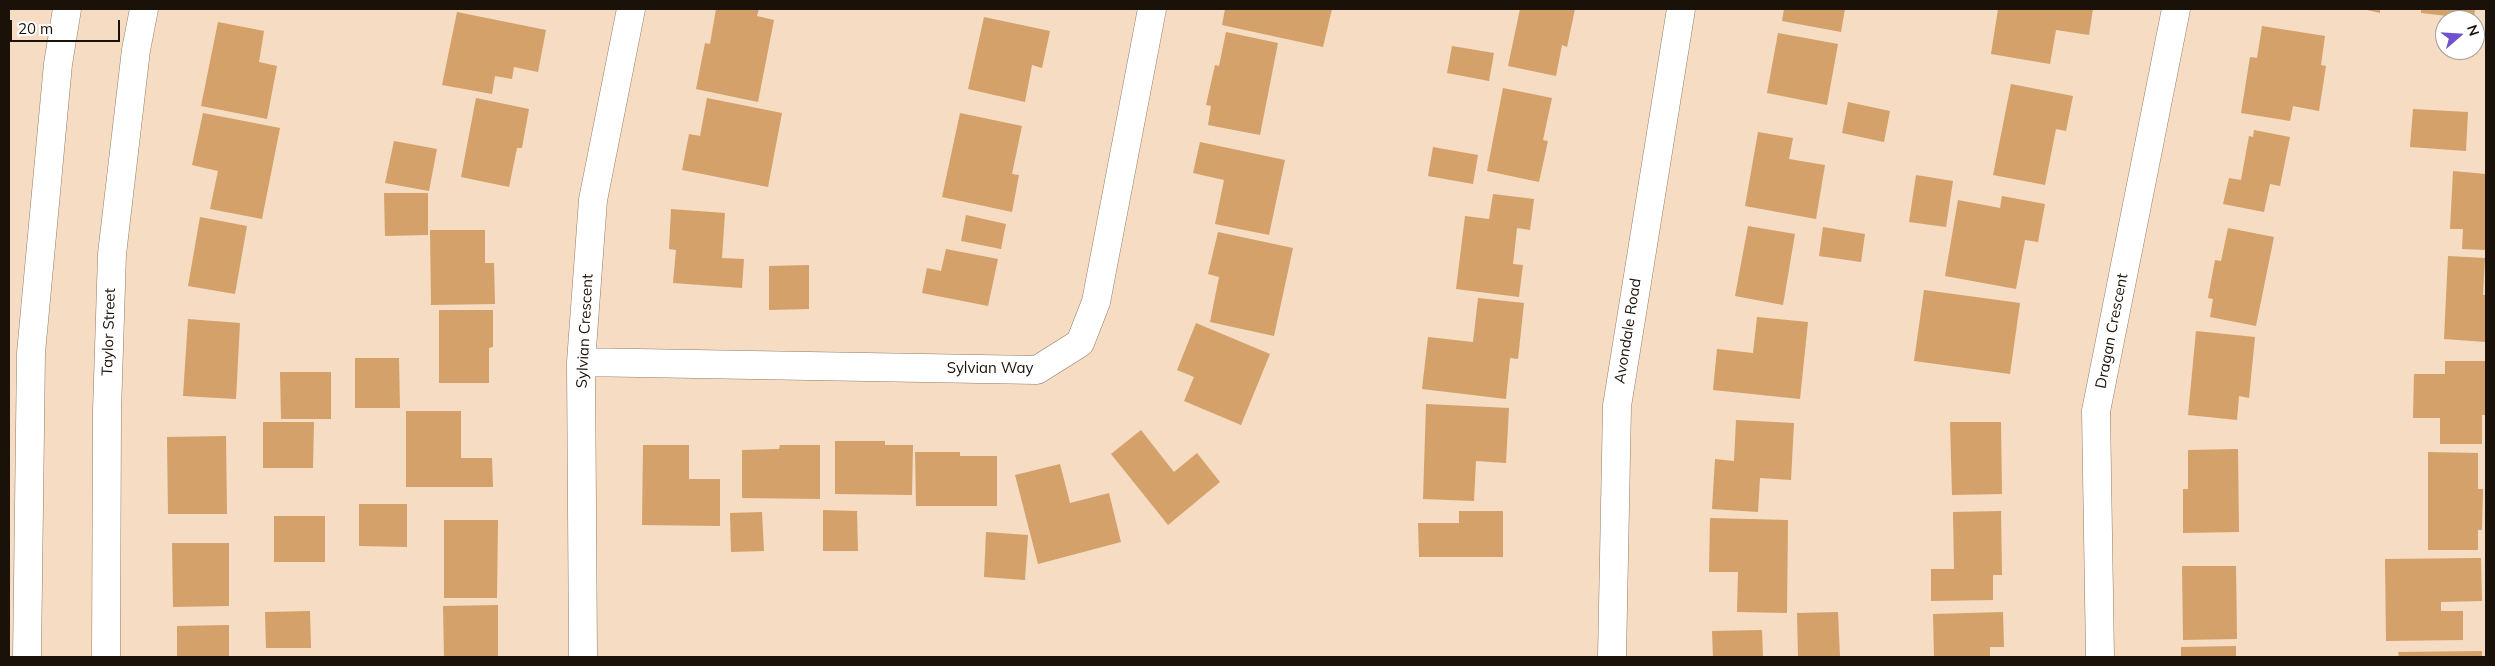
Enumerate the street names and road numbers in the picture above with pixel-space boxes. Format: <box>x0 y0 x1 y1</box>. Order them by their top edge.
street label: Dragan Crescent <box>2092 272 2132 390</box>
street label: Sylvian Crescent <box>573 273 597 389</box>
street label: Avondale Road <box>1611 277 1645 385</box>
street label: Taylor Street <box>98 288 120 376</box>
street label: Sylvian Way <box>947 359 1033 377</box>

